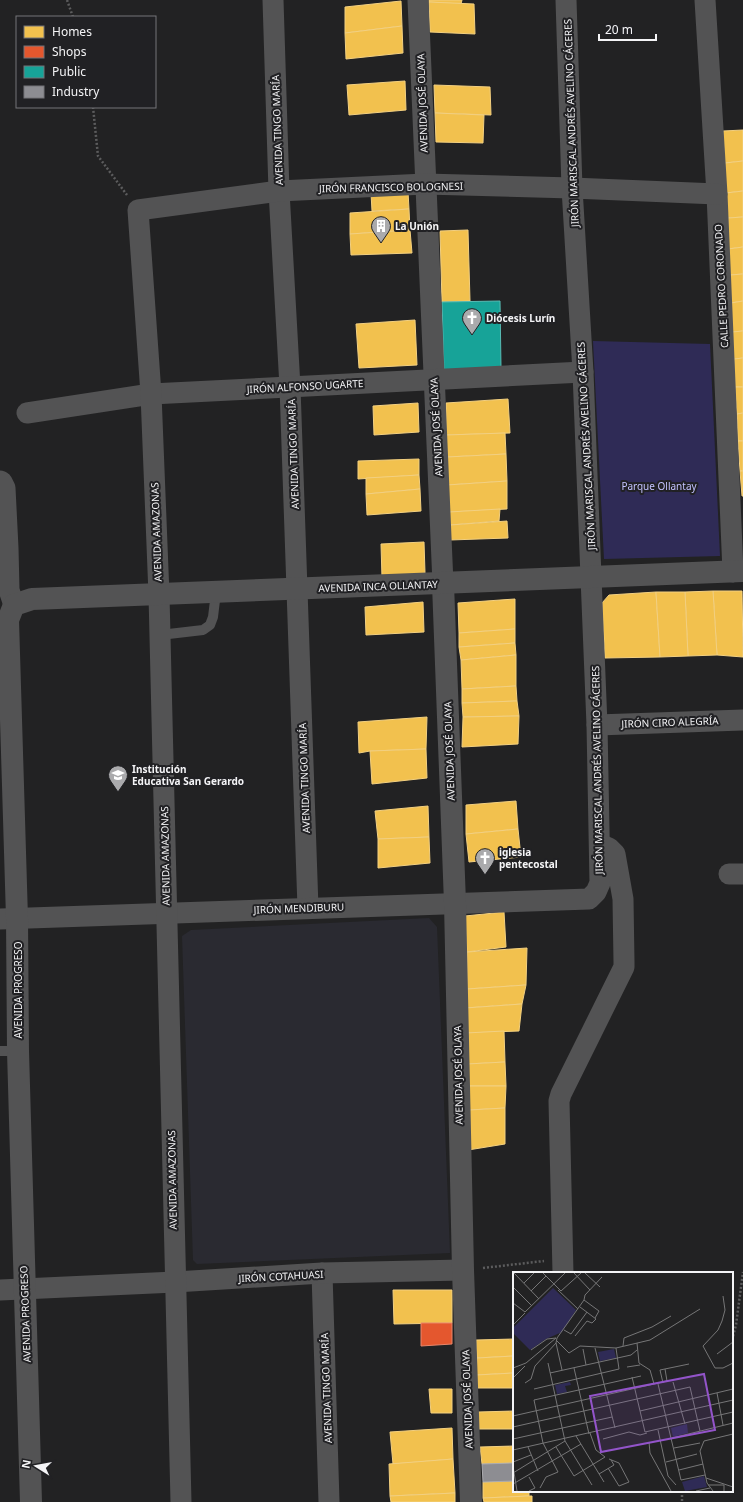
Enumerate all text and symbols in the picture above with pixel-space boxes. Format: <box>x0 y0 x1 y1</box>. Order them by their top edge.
legend <box>16 16 156 108</box>
scale bar <box>599 16 656 42</box>
street label: JIRÓN MARISCAL ANDRÉS AVELINO CÁCERES <box>560 18 582 228</box>
text: 20 m <box>605 21 633 38</box>
text: Homes <box>52 23 92 40</box>
text: Shops <box>52 43 87 60</box>
street label: AVENIDA JOSÉ OLAYA <box>413 53 431 153</box>
text: Public <box>52 63 86 80</box>
street label: AVENIDA TINGO MARÍA <box>268 74 286 185</box>
text: Industry <box>52 83 100 100</box>
street label: JIRÓN FRANCISCO BOLOGNESI <box>318 179 463 195</box>
building icon: La Unión <box>370 215 392 243</box>
place label: La Unión <box>395 219 439 233</box>
street label: CALLE PEDRO CORONADO <box>711 224 731 348</box>
church icon: Diócesis Lurín <box>461 307 483 335</box>
place label: Diócesis Lurín <box>486 311 555 325</box>
street label: JIRÓN MARISCAL ANDRÉS AVELINO CÁCERES <box>574 341 598 551</box>
street label: JIRÓN ALFONSO UGARTE <box>245 376 364 396</box>
street label: AVENIDA JOSÉ OLAYA <box>426 377 446 477</box>
street label: AVENIDA TINGO MARÍA <box>284 398 302 509</box>
park label: Parque Ollantay <box>621 479 698 493</box>
street label: AVENIDA AMAZONAS <box>147 482 165 582</box>
street label: AVENIDA INCA OLLANTAY <box>318 577 438 595</box>
street label: JIRÓN MARISCAL ANDRÉS AVELINO CÁCERES <box>588 665 606 875</box>
street label: AVENIDA JOSÉ OLAYA <box>440 701 458 801</box>
street label: JIRÓN CIRO ALEGRÍA <box>620 713 719 731</box>
street label: AVENIDA TINGO MARÍA <box>295 722 313 833</box>
place label: Institución Educativa San Gerardo <box>132 762 244 788</box>
school or university icon: Institución Educativa San Gerardo <box>107 764 129 792</box>
street label: AVENIDA AMAZONAS <box>157 806 173 906</box>
place label: iglesia pentecostal <box>499 845 558 871</box>
church icon: iglesia pentecostal <box>474 847 496 875</box>
street label: JIRÓN MENDIBURU <box>252 899 345 917</box>
street label: AVENIDA PROGRESO <box>11 941 25 1039</box>
street label: AVENIDA JOSÉ OLAYA <box>450 1025 466 1125</box>
street label: AVENIDA AMAZONAS <box>164 1130 180 1230</box>
street label: AVENIDA PROGRESO <box>16 1265 34 1363</box>
street label: JIRÓN COTAHUASI <box>237 1267 324 1285</box>
inset map <box>513 1272 733 1492</box>
street label: AVENIDA TINGO MARÍA <box>317 1332 335 1443</box>
street label: AVENIDA JOSÉ OLAYA <box>458 1349 476 1449</box>
north arrow <box>16 1446 56 1486</box>
text: N <box>17 1458 34 1470</box>

